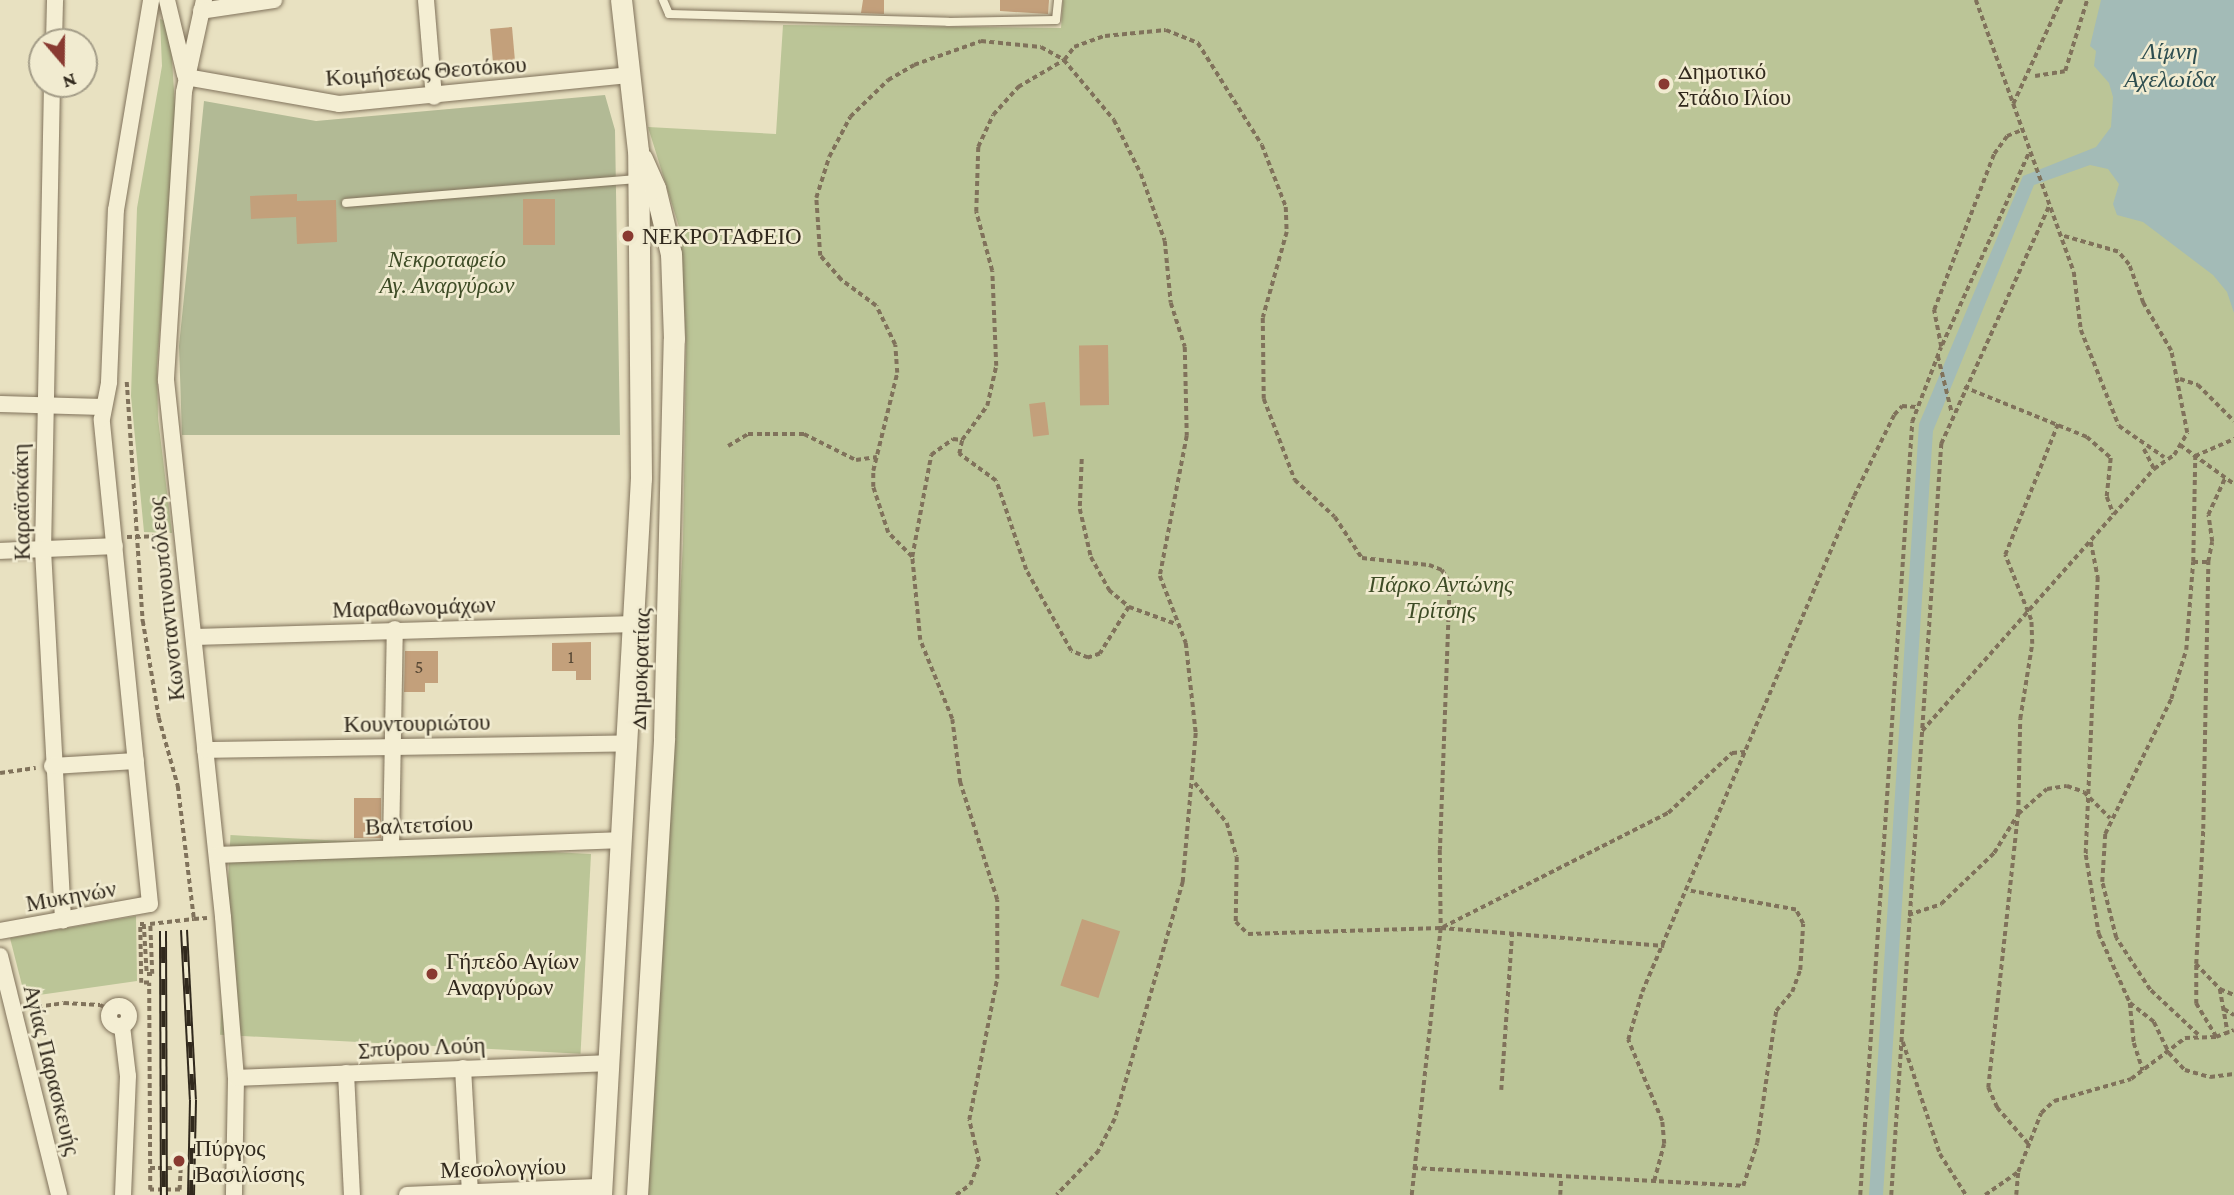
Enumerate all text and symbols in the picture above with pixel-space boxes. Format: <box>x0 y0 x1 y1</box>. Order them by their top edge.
north arrow <box>28 28 98 98</box>
water label: Λίμνη Αχελωίδα <box>2124 37 2216 93</box>
street label: Κοιμήσεως Θεοτόκου <box>324 50 528 92</box>
place label: Δημοτικό Στάδιο Ιλίου <box>1678 57 1791 111</box>
text: N <box>60 69 79 93</box>
marker: Δημοτικό Στάδιο Ιλίου <box>1656 76 1672 92</box>
place label: ΝΕΚΡΟΤΑΦΕΙΟ <box>642 222 802 250</box>
marker: ΝΕΚΡΟΤΑΦΕΙΟ <box>620 228 636 244</box>
park label: Νεκροταφείο Αγ. Αναργύρων <box>380 245 514 299</box>
street label: Καραϊσκάκη <box>6 443 36 561</box>
street label: Κωνσταντινουπόλεως <box>142 496 190 702</box>
park label: Πάρκο Αντώνης Τρίτσης <box>1369 570 1513 624</box>
street label: Μαραθωνομάχων <box>332 590 496 624</box>
street label: Δημοκρατίας <box>624 608 656 730</box>
house number: 1 <box>568 646 574 668</box>
house number: 5 <box>415 656 423 678</box>
street label: Κουντουριώτου <box>343 708 491 738</box>
street label: Βαλτετσίου <box>364 809 474 841</box>
street label: Μυκηνών <box>24 874 118 918</box>
place label: Γήπεδο Αγίων Αναργύρων <box>446 947 579 1001</box>
marker: Γήπεδο Αγίων Αναργύρων <box>424 966 440 982</box>
street label: Αγίας Παρασκευής <box>17 982 87 1158</box>
street label: Σπύρου Λούη <box>358 1031 486 1063</box>
place label: Πύργος Βασιλίσσης <box>195 1134 304 1188</box>
marker: Πύργος Βασιλίσσης <box>169 1151 189 1171</box>
street label: Μεσολογγίου <box>440 1152 566 1184</box>

